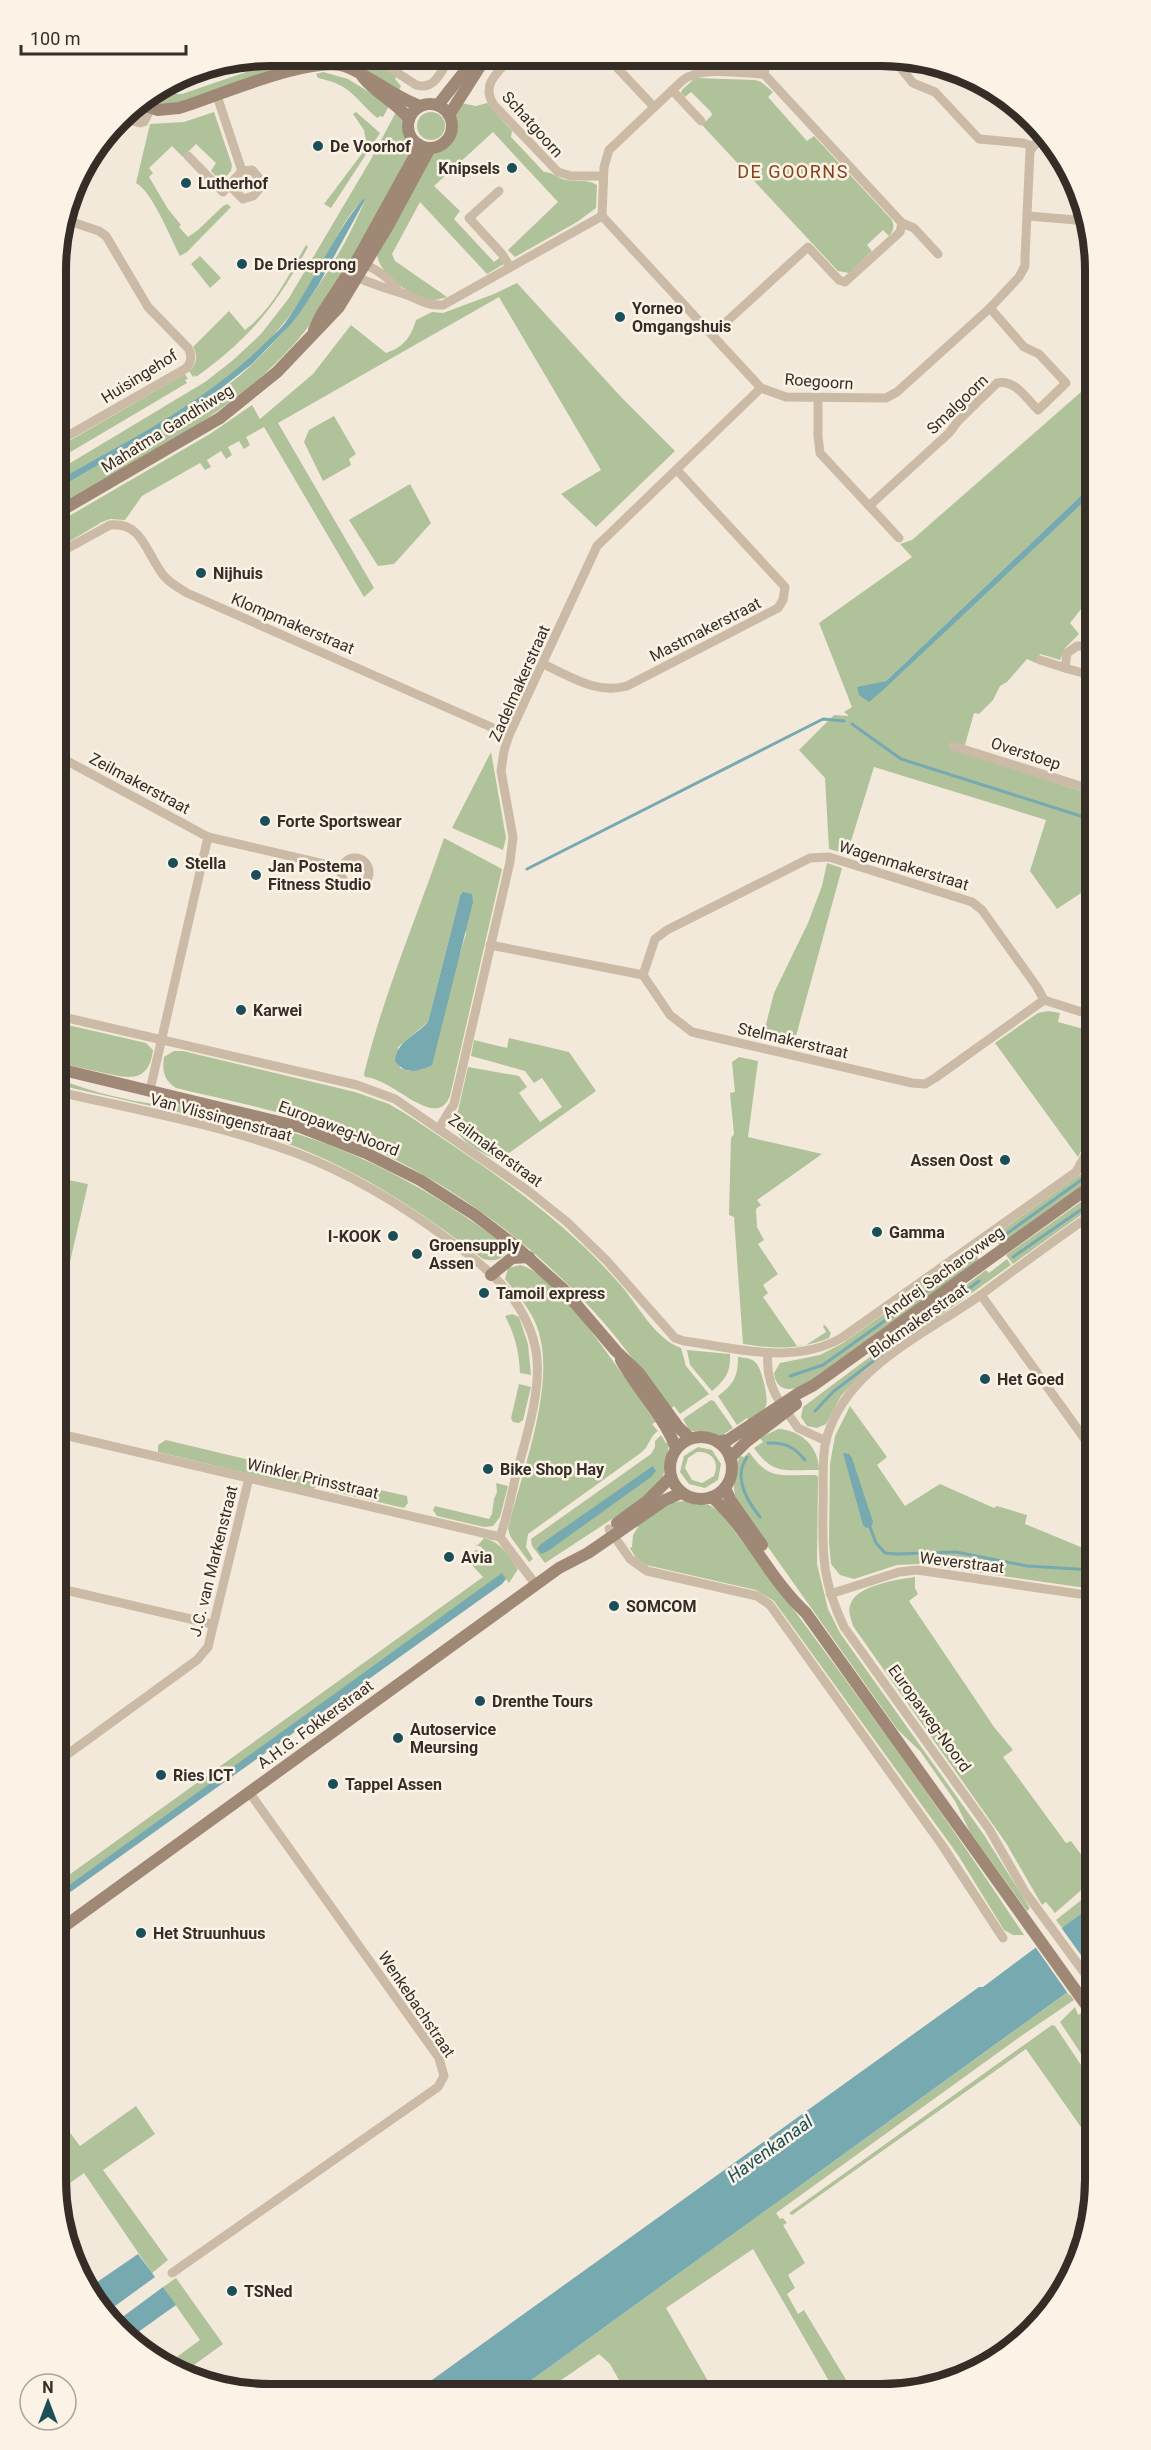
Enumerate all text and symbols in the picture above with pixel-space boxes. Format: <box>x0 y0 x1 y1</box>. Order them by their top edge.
scale bar <box>21 18 186 56</box>
text: 100 m <box>30 28 81 49</box>
street label: Schatgoorn <box>498 87 567 161</box>
place label: De Voorhof <box>330 137 411 156</box>
marker: De Voorhof <box>311 139 325 153</box>
place label: Knipsels <box>438 159 500 178</box>
marker: Knipsels <box>505 161 519 175</box>
district label: DE GOORNS <box>737 161 849 182</box>
place label: Lutherhof <box>198 174 268 193</box>
marker: Lutherhof <box>179 176 193 190</box>
place label: De Driesprong <box>254 255 356 274</box>
marker: De Driesprong <box>235 257 249 271</box>
place label: Yorneo Omgangshuis <box>632 299 731 336</box>
marker: Yorneo Omgangshuis <box>613 310 627 324</box>
street label: Huisingehof <box>98 345 181 407</box>
street label: Roegoorn <box>784 370 854 393</box>
street label: Smalgoorn <box>923 371 992 438</box>
street label: Mahatma Gandhiweg <box>98 380 237 477</box>
place label: Nijhuis <box>213 564 263 583</box>
marker: Nijhuis <box>194 566 208 580</box>
street label: Klompmakerstraat <box>228 589 357 658</box>
street label: Mastmakerstraat <box>647 593 764 666</box>
street label: Zadelmakerstraat <box>485 622 554 744</box>
street label: Overstoep <box>988 733 1063 774</box>
street label: Zeilmakerstraat <box>86 749 193 818</box>
place label: Forte Sportswear <box>277 812 402 831</box>
marker: Forte Sportswear <box>258 814 272 828</box>
street label: Wagenmakerstraat <box>837 837 971 894</box>
place label: Stella <box>185 854 226 873</box>
marker: Stella <box>166 856 180 870</box>
place label: Jan Postema Fitness Studio <box>268 857 371 894</box>
marker: Jan Postema Fitness Studio <box>249 868 263 882</box>
place label: Karwei <box>253 1001 302 1020</box>
marker: Karwei <box>234 1003 248 1017</box>
street label: Stelmakerstraat <box>736 1019 850 1062</box>
street label: Van Vlissingenstraat <box>148 1089 294 1146</box>
street label: Europaweg-Noord <box>276 1097 402 1160</box>
street label: Zeilmakerstraat <box>445 1110 546 1191</box>
place label: Assen Oost <box>911 1151 994 1170</box>
marker: Assen Oost <box>998 1153 1012 1167</box>
street label: Andrej Sacharovweg <box>879 1222 1008 1323</box>
place label: Gamma <box>889 1223 945 1242</box>
marker: Gamma <box>870 1225 884 1239</box>
place label: I-KOOK <box>328 1227 382 1246</box>
marker: I-KOOK <box>386 1229 400 1243</box>
place label: Groensupply Assen <box>429 1236 521 1273</box>
marker: Groensupply Assen <box>410 1247 424 1261</box>
street label: Blokmakerstraat <box>865 1279 972 1362</box>
place label: Tamoil express <box>496 1284 605 1303</box>
marker: Tamoil express <box>477 1286 491 1300</box>
place label: Het Goed <box>997 1370 1064 1389</box>
marker: Het Goed <box>978 1372 992 1386</box>
street label: Winkler Prinsstraat <box>245 1454 381 1503</box>
place label: Bike Shop Hay <box>500 1460 605 1479</box>
marker: Bike Shop Hay <box>481 1462 495 1476</box>
street label: J.C. van Markenstraat <box>185 1483 242 1639</box>
place label: Avia <box>461 1548 493 1567</box>
street label: Weverstraat <box>919 1548 1005 1577</box>
marker: Avia <box>442 1550 456 1564</box>
place label: SOMCOM <box>626 1597 696 1616</box>
marker: SOMCOM <box>607 1599 621 1613</box>
street label: Europaweg-Noord <box>884 1661 975 1776</box>
street label: A.H.G. Fokkerstraat <box>254 1676 377 1773</box>
place label: Drenthe Tours <box>492 1692 593 1711</box>
marker: Drenthe Tours <box>473 1694 487 1708</box>
place label: Autoservice Meursing <box>410 1720 496 1757</box>
marker: Autoservice Meursing <box>391 1731 405 1745</box>
place label: Ries ICT <box>173 1766 233 1785</box>
marker: Ries ICT <box>154 1768 168 1782</box>
place label: Tappel Assen <box>345 1775 442 1794</box>
marker: Tappel Assen <box>326 1777 340 1791</box>
place label: Het Struunhuus <box>153 1924 265 1943</box>
marker: Het Struunhuus <box>134 1926 148 1940</box>
street label: Wenkebachstraat <box>374 1948 459 2061</box>
water label: Havenkanaal <box>723 2110 817 2187</box>
place label: TSNed <box>244 2282 293 2301</box>
marker: TSNed <box>225 2284 239 2298</box>
north arrow <box>18 2372 78 2432</box>
text: N <box>42 2378 54 2397</box>

